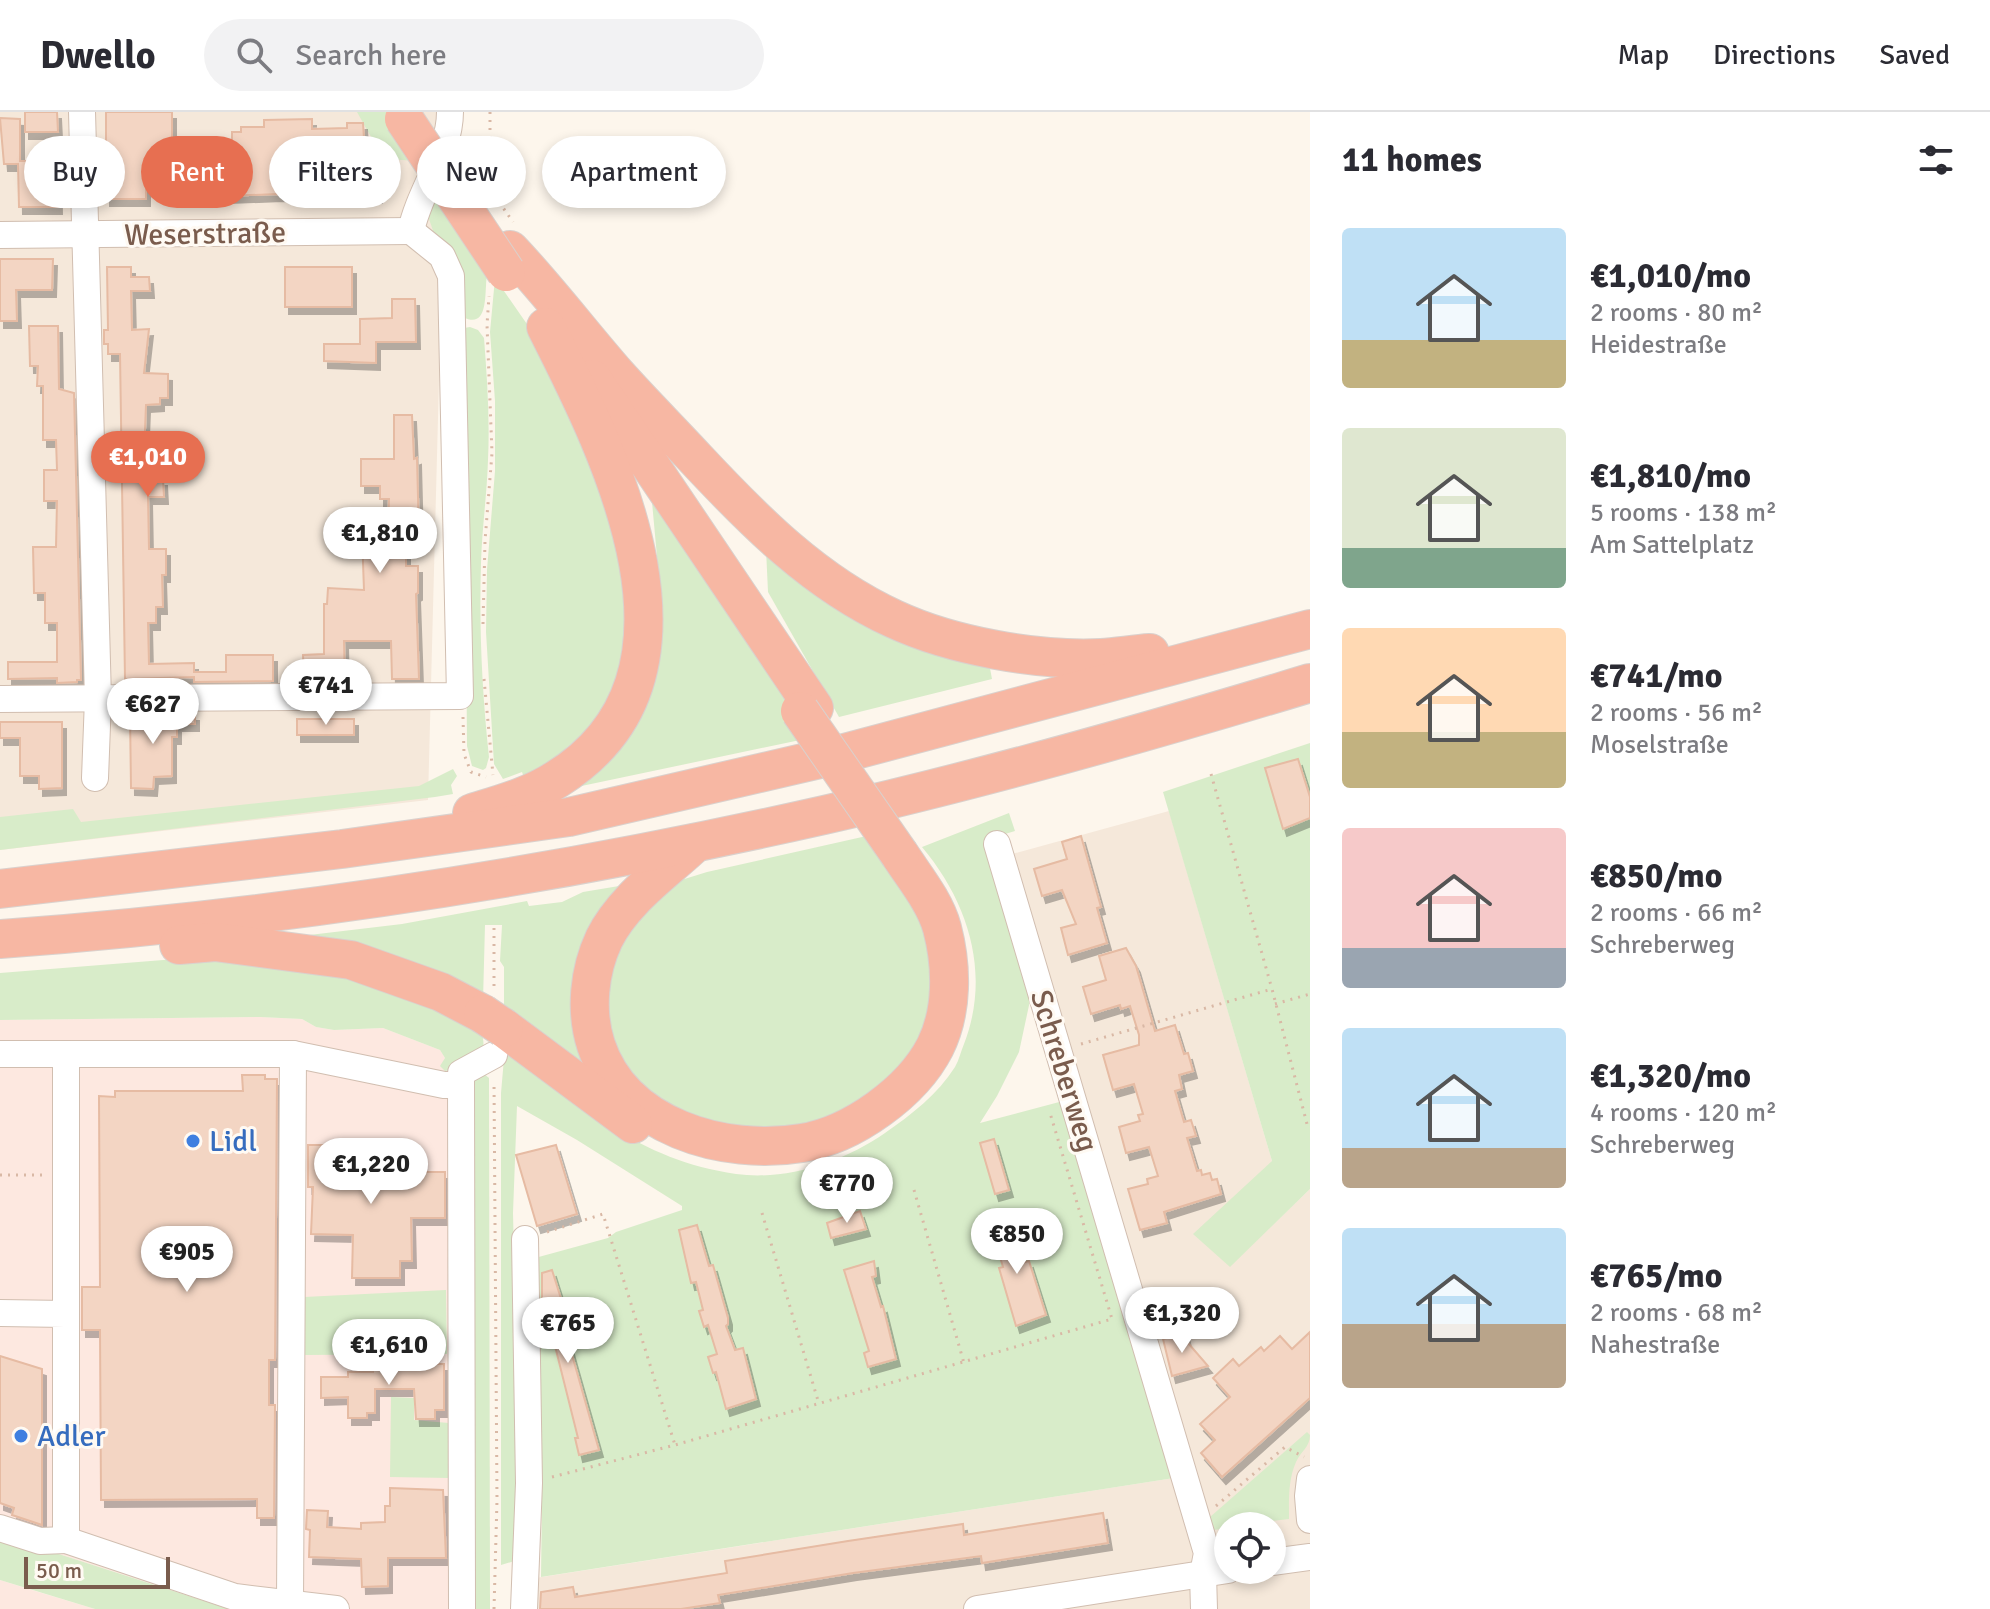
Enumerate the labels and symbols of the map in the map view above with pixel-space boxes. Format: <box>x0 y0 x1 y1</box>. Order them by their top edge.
street label: Weserstraße <box>124 214 286 254</box>
pin: €1,010 <box>83 431 213 499</box>
pin: €1,810 <box>315 507 445 575</box>
pin: €741 <box>279 659 373 727</box>
pin: €627 <box>106 678 200 746</box>
street label: Schreberweg <box>1022 986 1106 1156</box>
place label: Lidl <box>209 1123 257 1160</box>
marker: Lidl <box>184 1132 202 1150</box>
pin: €1,220 <box>306 1138 436 1206</box>
pin: €770 <box>800 1157 894 1225</box>
pin: €850 <box>970 1208 1064 1276</box>
pin: €905 <box>140 1226 234 1294</box>
pin: €1,320 <box>1117 1287 1247 1355</box>
pin: €765 <box>521 1297 615 1365</box>
pin: €1,610 <box>324 1319 454 1387</box>
place label: Adler <box>37 1418 106 1455</box>
marker: Adler <box>12 1427 30 1445</box>
scale bar <box>24 1553 170 1589</box>

